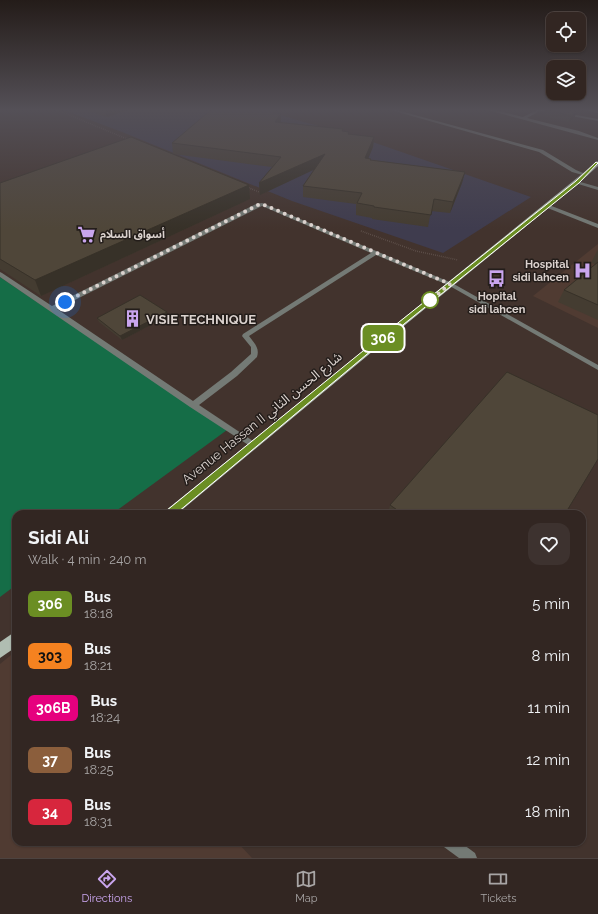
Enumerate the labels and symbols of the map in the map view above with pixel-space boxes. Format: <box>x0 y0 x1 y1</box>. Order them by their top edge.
supermarket icon: أسواق السلام <box>77 224 97 244</box>
place label: أسواق السلام <box>100 227 165 243</box>
place label: Hospital sidi lahcen <box>512 258 570 284</box>
hospital icon: Hospital sidi lahcen <box>572 260 592 280</box>
bus stop icon: Hopital sidi lahcen <box>487 268 507 288</box>
place label: Hopital sidi lahcen <box>469 290 526 316</box>
unlabelled marker <box>421 291 439 309</box>
your location <box>55 292 75 312</box>
building icon: VISIE TECHNIQUE <box>123 309 143 329</box>
place label: VISIE TECHNIQUE <box>146 312 256 327</box>
line badge: 306 <box>360 325 406 351</box>
street label: Avenue Hassan II شارع الحسن الثاني <box>179 349 347 490</box>

